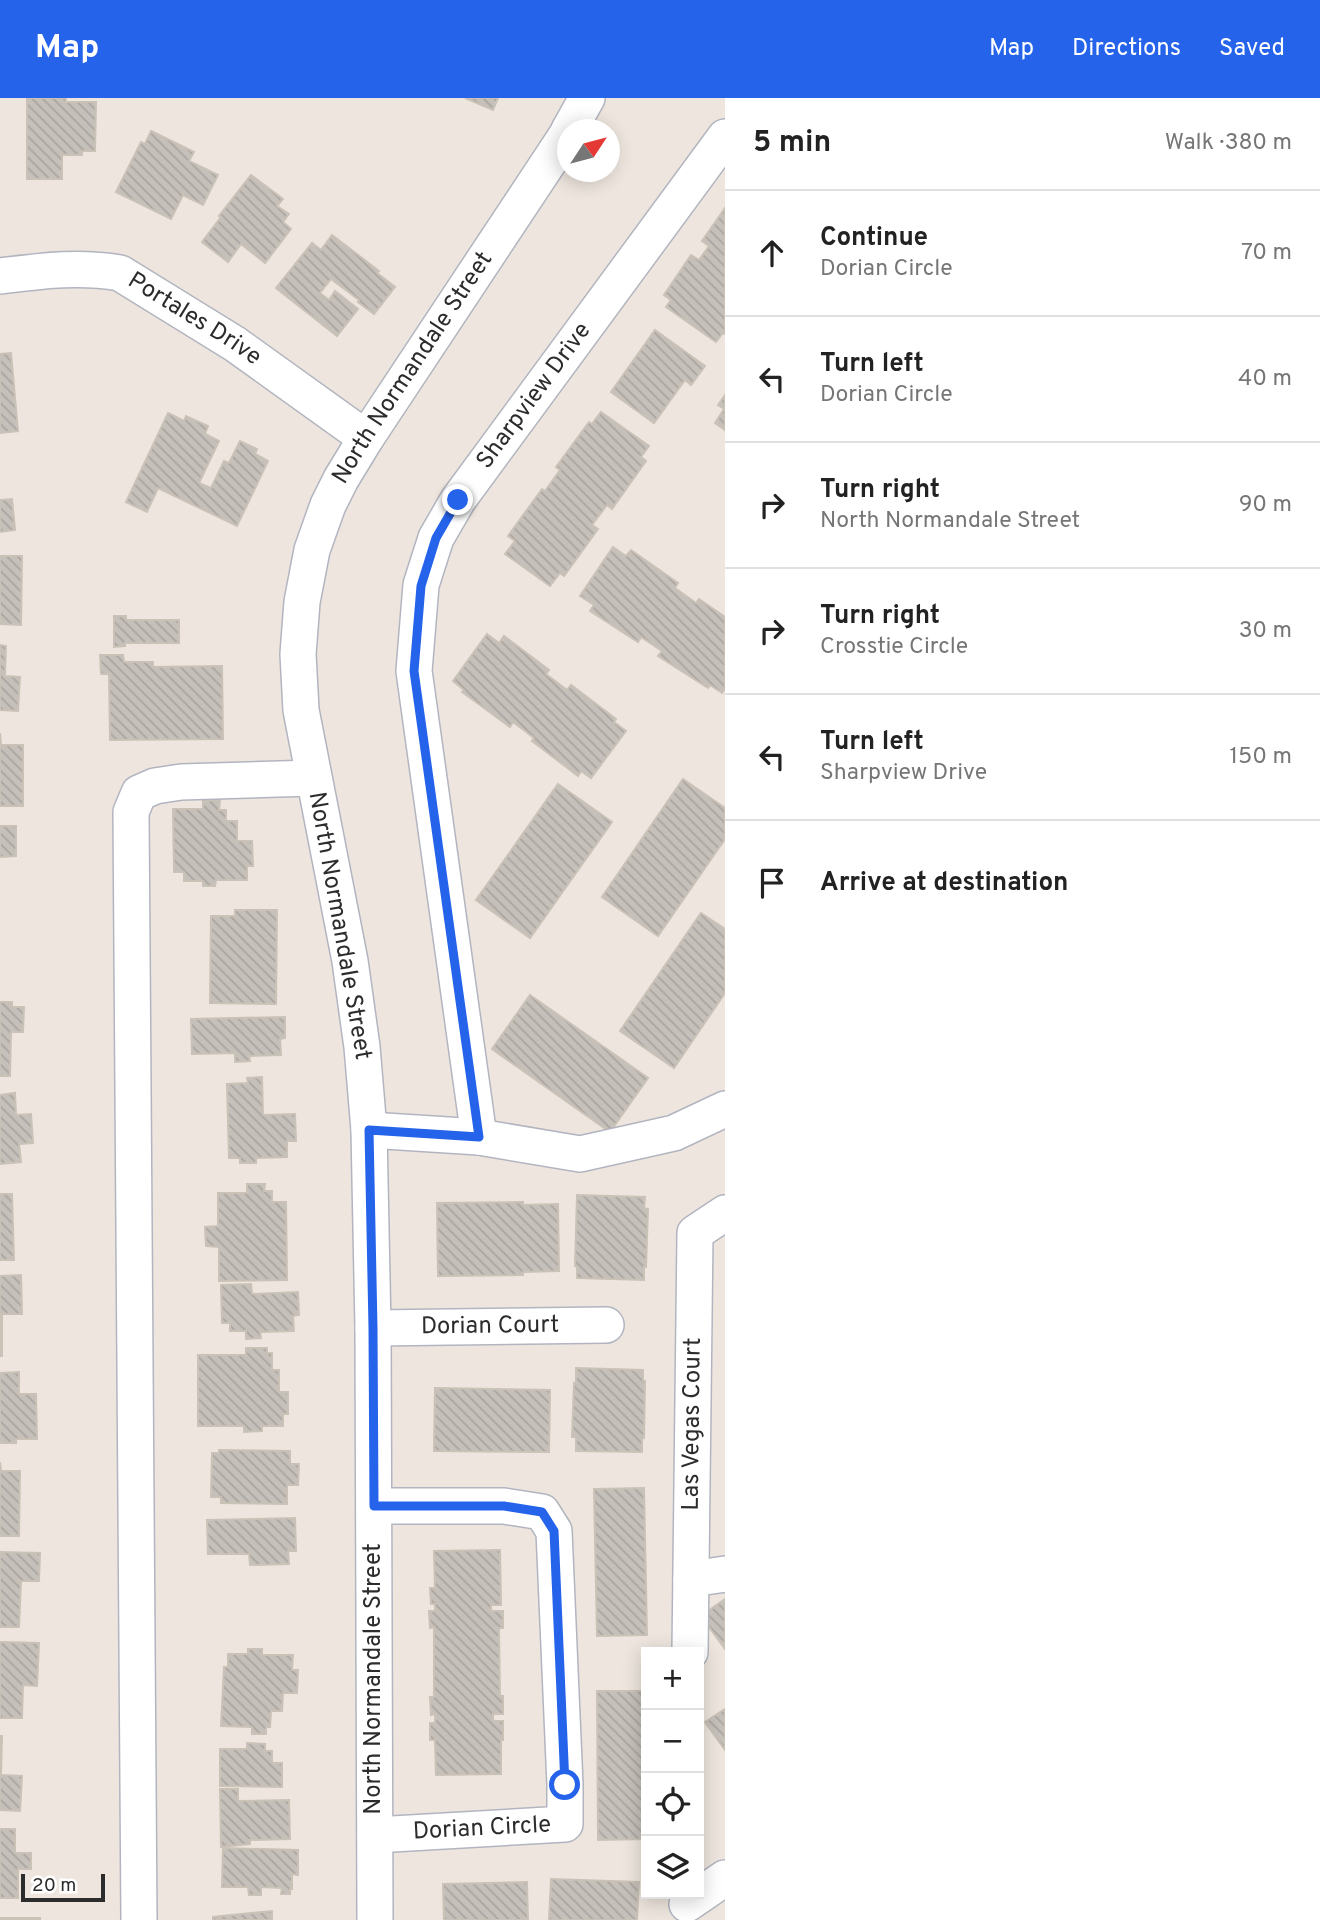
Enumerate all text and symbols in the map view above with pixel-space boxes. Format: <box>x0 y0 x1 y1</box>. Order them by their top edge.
text: Map <box>35 28 99 70</box>
text: Map <box>989 34 1034 64</box>
text: Directions <box>1072 34 1181 64</box>
text: Saved <box>1219 34 1285 64</box>
north arrow <box>557 119 620 182</box>
text: 5 min <box>753 125 831 162</box>
text: Walk · 380 m <box>1165 129 1292 158</box>
text: Continue <box>820 222 928 255</box>
icon: ahead <box>753 234 791 272</box>
text: 70 m <box>1241 239 1292 268</box>
street label: North Normandale Street <box>326 246 500 490</box>
text: Dorian Circle <box>820 255 953 284</box>
street label: Portales Drive <box>122 266 267 373</box>
street label: Sharpview Drive <box>471 317 598 475</box>
text: Turn left <box>820 348 924 381</box>
icon: left <box>753 360 791 398</box>
text: 40 m <box>1238 365 1292 394</box>
text: Dorian Circle <box>820 381 953 410</box>
text: Turn right <box>820 474 940 507</box>
route end <box>442 484 473 515</box>
icon: right <box>753 486 791 524</box>
text: 90 m <box>1239 491 1292 520</box>
text: North Normandale Street <box>820 507 1080 536</box>
text: Turn right <box>820 600 940 633</box>
icon: right <box>753 612 791 650</box>
text: 30 m <box>1239 617 1292 646</box>
text: Crosstie Circle <box>820 633 968 662</box>
text: Turn left <box>820 726 924 759</box>
icon: left <box>753 738 791 776</box>
text: 150 m <box>1230 743 1292 772</box>
text: Sharpview Drive <box>820 759 987 788</box>
street label: North Normandale Street <box>301 790 377 1062</box>
icon: arrive <box>753 864 791 902</box>
text: Arrive at destination <box>820 867 1068 900</box>
street label: Dorian Court <box>421 1311 559 1342</box>
street label: Las Vegas Court <box>677 1337 709 1511</box>
street label: North Normandale Street <box>359 1543 389 1815</box>
map controls <box>641 1647 704 1899</box>
button: + <box>641 1647 704 1710</box>
button: − <box>641 1710 704 1773</box>
route start <box>549 1769 580 1800</box>
button: locate <box>641 1773 704 1836</box>
street label: Dorian Circle <box>412 1810 552 1848</box>
button: layers <box>641 1836 704 1899</box>
scale bar <box>21 1871 105 1903</box>
text: 20 m <box>32 1874 76 1898</box>

